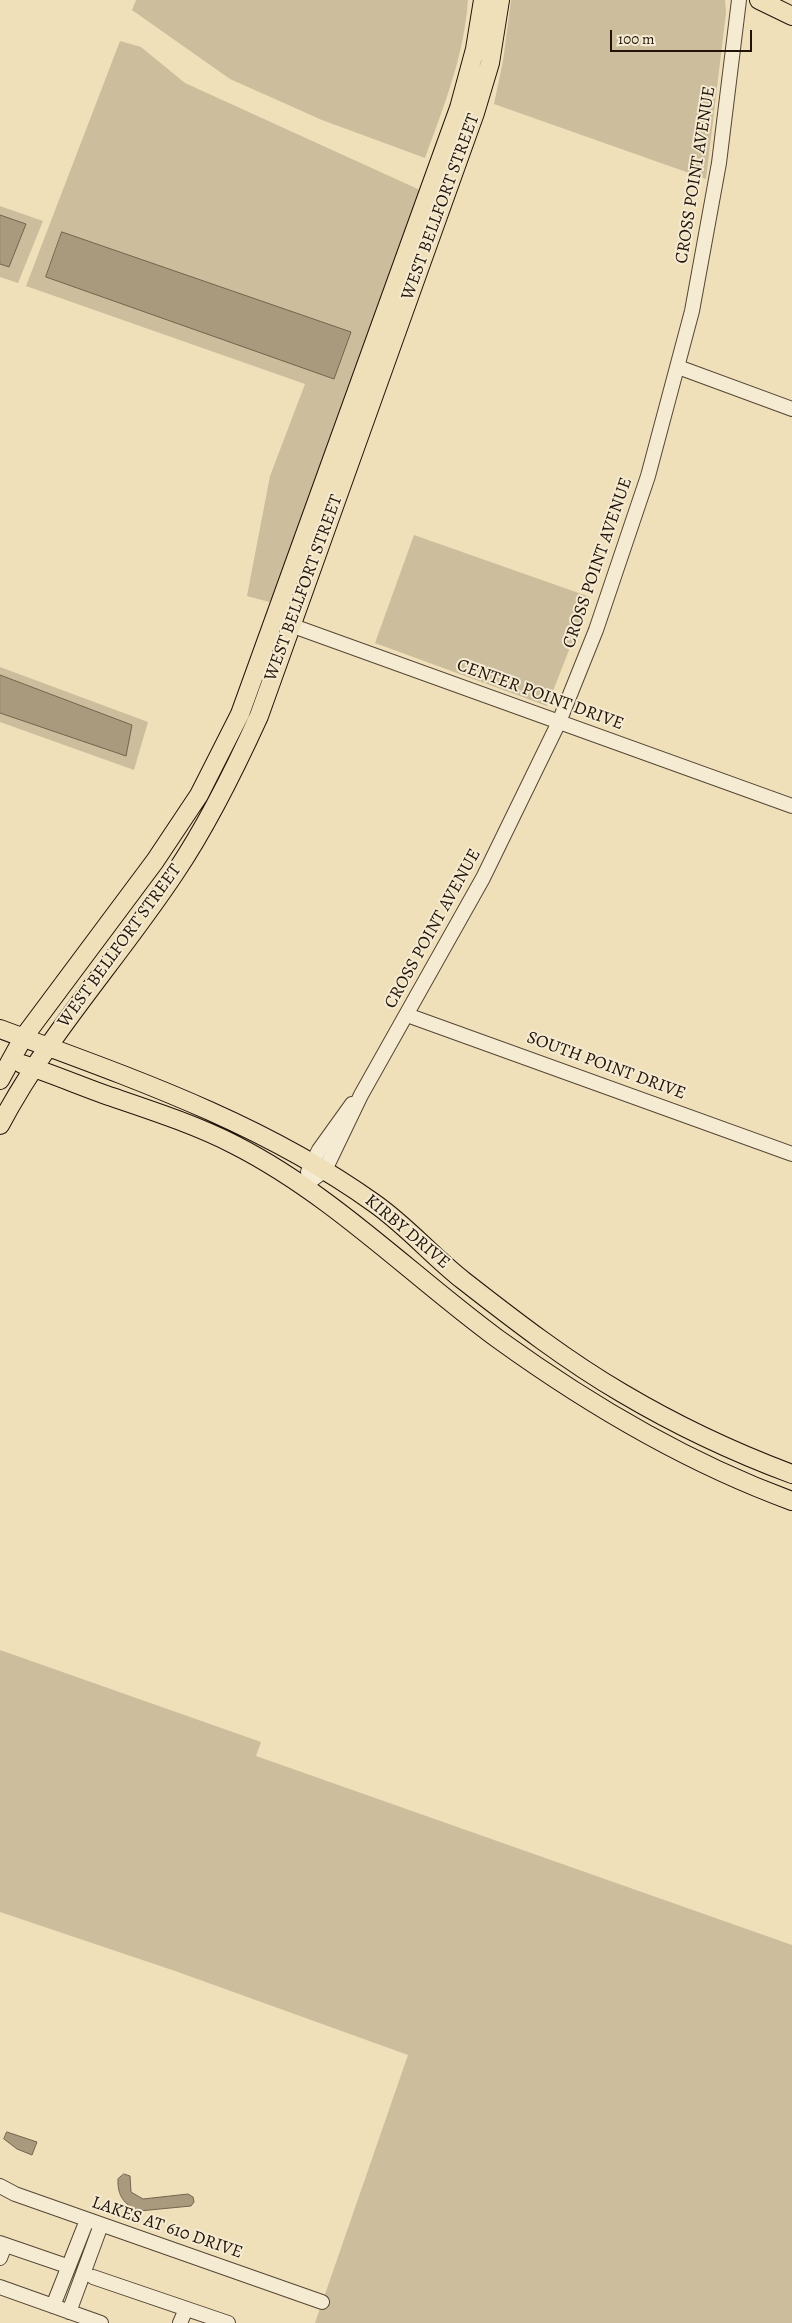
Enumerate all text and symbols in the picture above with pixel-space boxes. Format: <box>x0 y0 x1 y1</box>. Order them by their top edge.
scale bar <box>612 20 754 52</box>
text: 100 m <box>618 29 655 49</box>
street label: CROSS POINT AVENUE <box>671 85 721 265</box>
street label: WEST BELLFORT STREET <box>397 111 485 303</box>
street label: CROSS POINT AVENUE <box>559 475 637 651</box>
street label: WEST BELLFORT STREET <box>260 492 348 684</box>
street label: CENTER POINT DRIVE <box>454 655 626 735</box>
street label: CROSS POINT AVENUE <box>380 845 486 1013</box>
street label: WEST BELLFORT STREET <box>53 860 187 1032</box>
street label: SOUTH POINT DRIVE <box>523 1027 689 1105</box>
street label: KIRBY DRIVE <box>360 1190 454 1274</box>
street label: LAKES AT 610 DRIVE <box>89 2192 245 2264</box>

